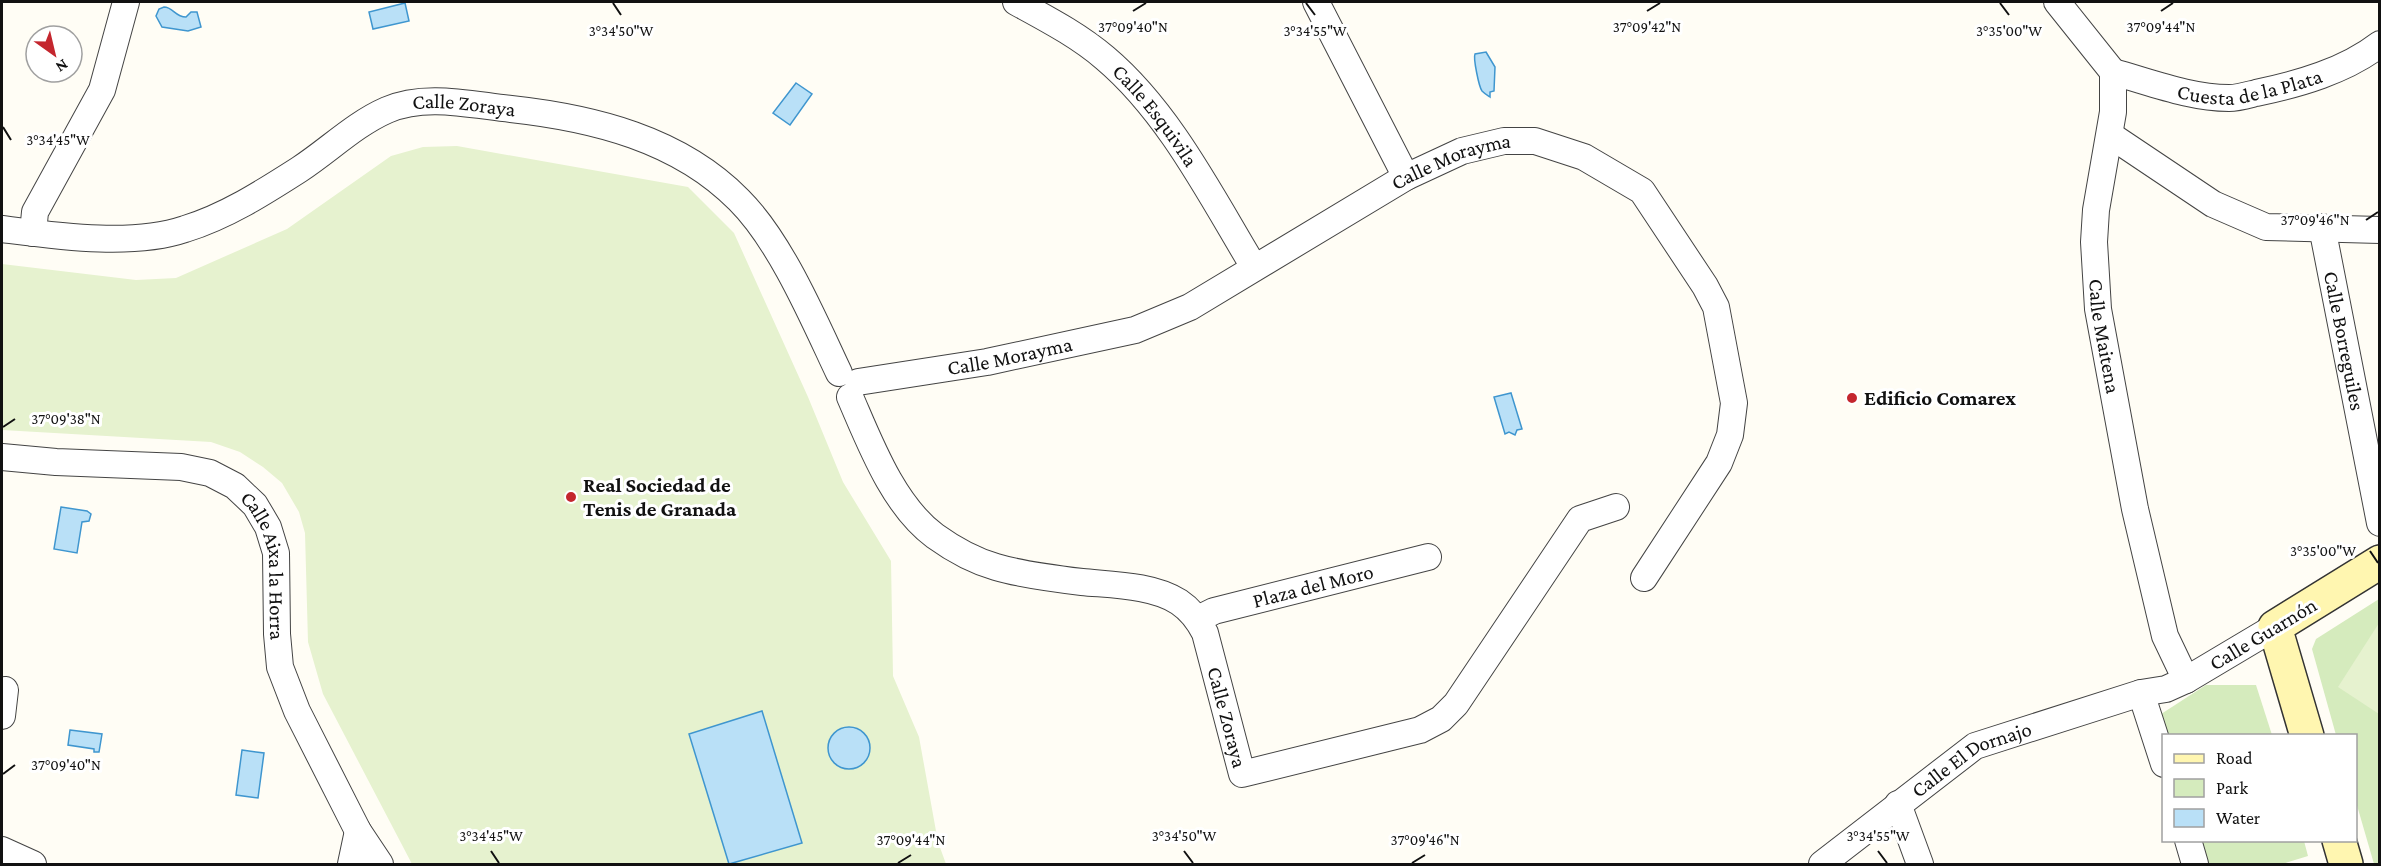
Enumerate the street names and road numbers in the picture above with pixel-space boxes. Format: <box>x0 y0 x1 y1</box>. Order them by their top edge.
street label: Calle Esquivila <box>1108 59 1203 171</box>
street label: Cuesta de la Plata <box>2175 64 2326 110</box>
street label: Calle Zoraya <box>411 89 517 121</box>
street label: Calle Morayma <box>1387 129 1511 195</box>
street label: Calle Borreguiles <box>2319 269 2370 413</box>
street label: Calle Maitena <box>2084 278 2125 396</box>
street label: Calle Morayma <box>946 332 1075 380</box>
street label: Calle Aixa la Horra <box>236 486 290 641</box>
street label: Plaza del Moro <box>1250 559 1376 613</box>
street label: Calle Guarnón <box>2205 593 2321 675</box>
street label: Calle Zoraya <box>1202 664 1252 771</box>
street label: Calle El Dornajo <box>1907 717 2034 803</box>

